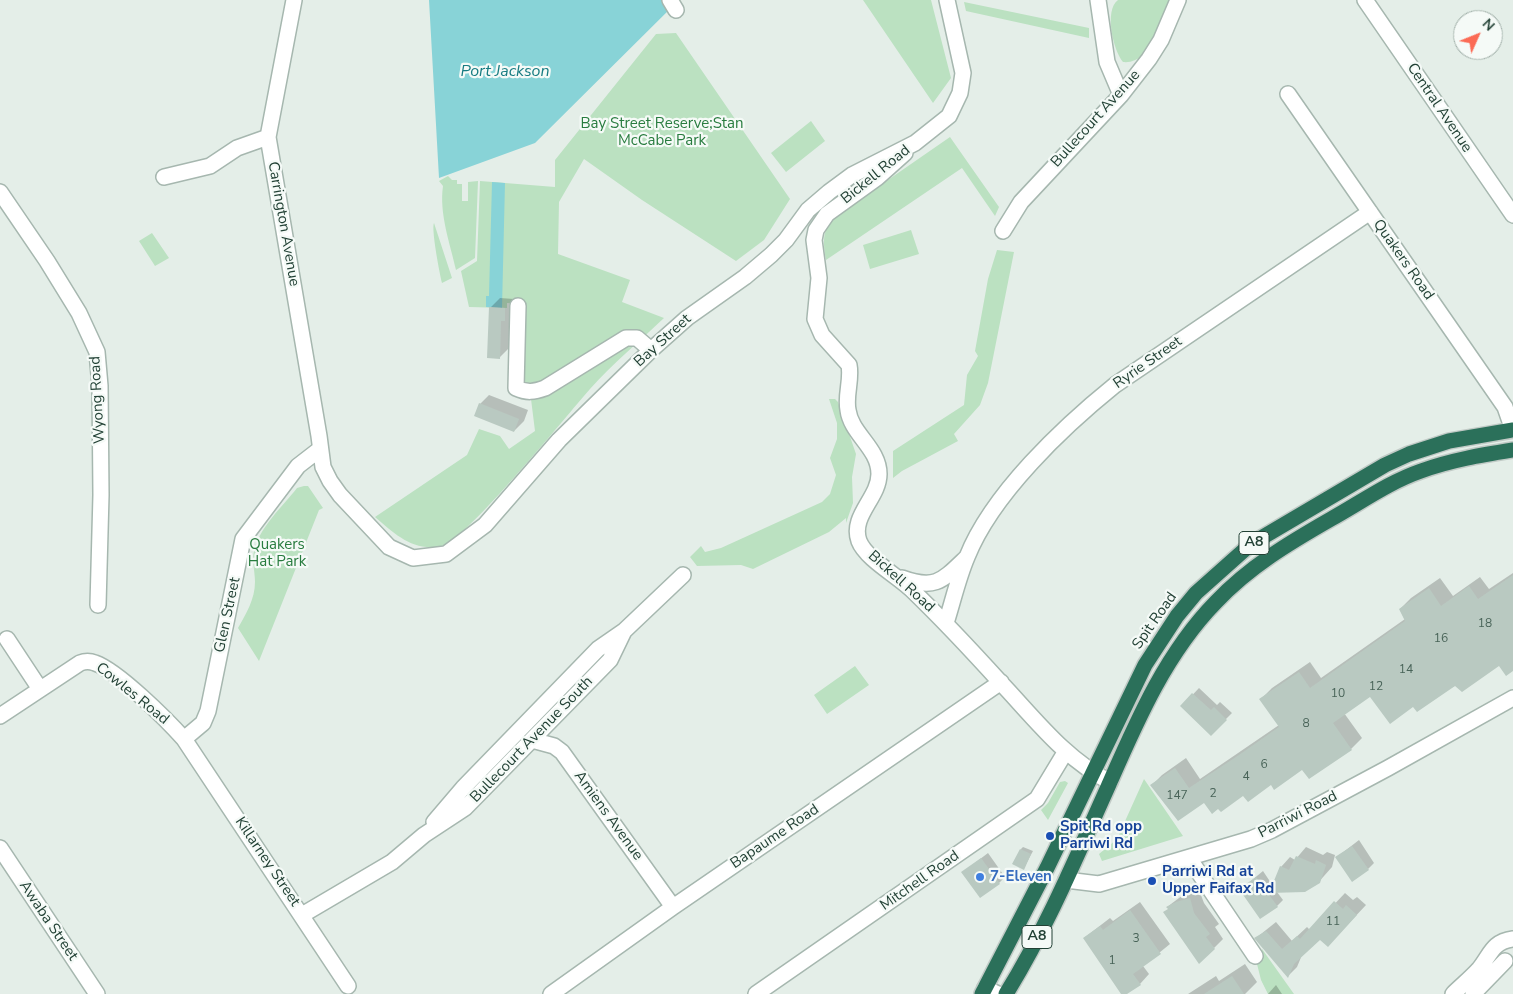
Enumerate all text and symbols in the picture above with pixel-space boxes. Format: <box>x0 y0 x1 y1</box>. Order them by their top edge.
north arrow <box>1453 10 1503 60</box>
text: N <box>1478 15 1499 35</box>
street label: Central Avenue <box>1402 60 1476 156</box>
water label: Port Jackson <box>460 62 550 82</box>
street label: Bullecourt Avenue <box>1048 67 1144 171</box>
park label: Bay Street Reserve;Stan McCabe Park <box>580 115 744 150</box>
street label: Bickell Road <box>838 142 914 208</box>
street label: Carrington Avenue <box>263 160 303 288</box>
street label: Quakers Road <box>1369 216 1437 304</box>
street label: Bay Street <box>631 311 695 371</box>
street label: Ryrie Street <box>1110 333 1186 393</box>
street label: Wyong Road <box>87 356 109 444</box>
road number: A8 <box>1239 532 1269 554</box>
park label: Quakers Hat Park <box>248 536 306 571</box>
street label: Bickell Road <box>864 547 938 617</box>
street label: Glen Street <box>211 576 245 654</box>
street label: Spit Road <box>1129 589 1181 653</box>
house number: 18 <box>1478 617 1492 631</box>
house number: 16 <box>1434 632 1448 646</box>
street label: Cowles Road <box>92 659 172 729</box>
house number: 14 <box>1399 663 1413 677</box>
street label: Bullecourt Avenue South <box>467 673 597 807</box>
house number: 12 <box>1369 680 1383 694</box>
house number: 10 <box>1331 687 1345 701</box>
house number: 8 <box>1302 717 1310 731</box>
house number: 6 <box>1260 758 1268 772</box>
street label: Amiens Avenue <box>570 768 646 864</box>
house number: 4 <box>1242 770 1250 784</box>
house number: 2 <box>1209 787 1217 801</box>
street label: Parriwi Road <box>1256 787 1340 843</box>
house number: 147 <box>1166 789 1188 803</box>
street label: Bapaume Road <box>727 801 823 873</box>
street label: Killarney Street <box>230 814 304 910</box>
place label: Spit Rd opp Parriwi Rd <box>1060 818 1142 853</box>
marker: Spit Rd opp Parriwi Rd <box>1044 830 1056 842</box>
street label: Mitchell Road <box>877 847 963 915</box>
place label: Parriwi Rd at Upper Faifax Rd <box>1162 863 1274 898</box>
place label: 7-Eleven <box>990 868 1052 886</box>
marker: 7-Eleven <box>974 871 986 883</box>
marker: Parriwi Rd at Upper Faifax Rd <box>1146 875 1158 887</box>
street label: Awaba Street <box>15 878 81 964</box>
house number: 11 <box>1326 915 1340 929</box>
road number: A8 <box>1022 926 1052 949</box>
house number: 3 <box>1132 932 1140 946</box>
house number: 1 <box>1108 954 1116 968</box>

